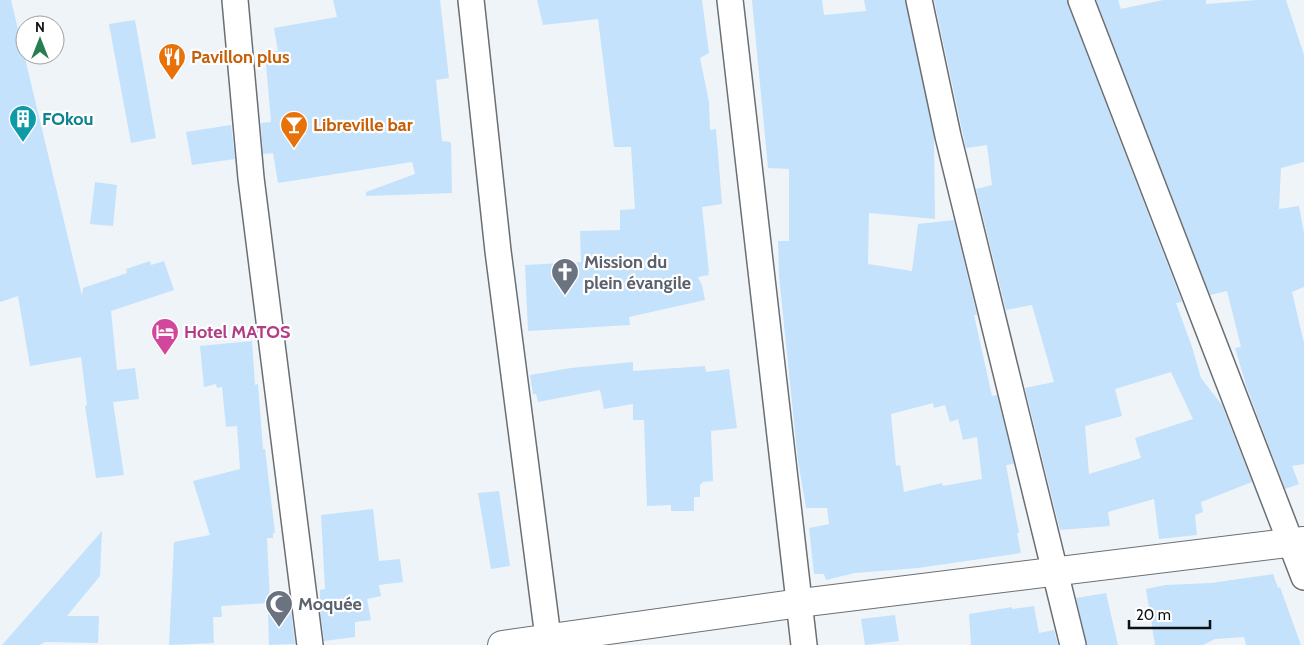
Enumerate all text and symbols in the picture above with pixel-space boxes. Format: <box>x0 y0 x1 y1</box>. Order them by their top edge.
north arrow <box>15 15 65 65</box>
text: N <box>35 18 45 36</box>
restaurant icon: Pavillon plus <box>157 42 187 81</box>
place label: Pavillon plus <box>191 46 290 68</box>
building icon: FOkou <box>8 104 38 143</box>
place label: FOkou <box>42 108 93 130</box>
bar icon: Libreville bar <box>279 110 309 149</box>
place label: Libreville bar <box>313 114 413 136</box>
place label: Mission du plein évangile <box>584 251 691 294</box>
church icon: Mission du plein évangile <box>550 257 580 296</box>
hotel icon: Hotel MATOS <box>150 317 180 356</box>
place label: Hotel MATOS <box>184 321 290 343</box>
mosque icon: Moquée <box>264 589 294 628</box>
place label: Moquée <box>298 593 362 615</box>
scale bar <box>1129 598 1210 630</box>
text: 20 m <box>1136 606 1171 624</box>

